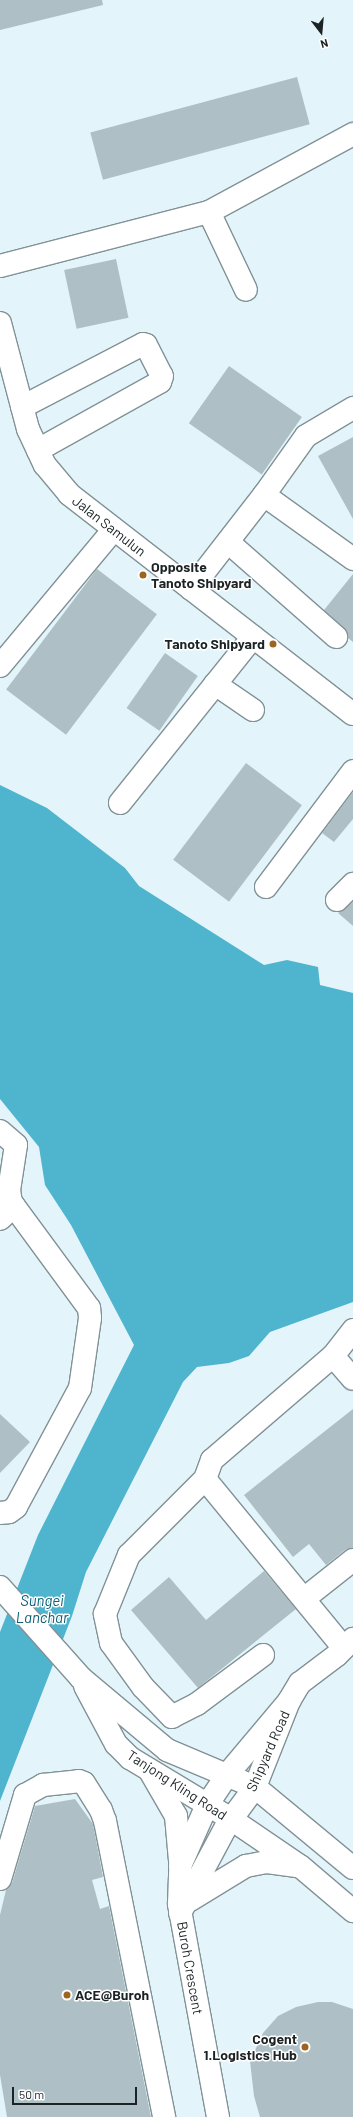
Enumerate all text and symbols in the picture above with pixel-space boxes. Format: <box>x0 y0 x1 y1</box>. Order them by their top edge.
north arrow <box>301 12 341 52</box>
text: N <box>319 37 330 51</box>
street label: Jalan Samulun <box>69 492 149 560</box>
place label: Opposite Tanoto Shipyard <box>151 559 251 592</box>
marker: Opposite Tanoto Shipyard <box>138 570 148 580</box>
place label: Tanoto Shipyard <box>165 636 265 652</box>
marker: Tanoto Shipyard <box>268 639 278 649</box>
water label: Sungei Lanchar <box>16 1591 68 1626</box>
street label: Shipyard Road <box>243 1708 293 1794</box>
street label: Tanjong Kling Road <box>124 1747 230 1823</box>
street label: Buroh Crescent <box>174 1920 206 2016</box>
place label: ACE@Buroh <box>75 1987 149 2003</box>
marker: ACE@Buroh <box>62 1990 72 2000</box>
place label: Cogent 1.Logistics Hub <box>204 2031 297 2064</box>
marker: Cogent 1.Logistics Hub <box>300 2042 310 2052</box>
scale bar <box>14 2079 139 2105</box>
text: 50 m <box>19 2087 44 2101</box>

